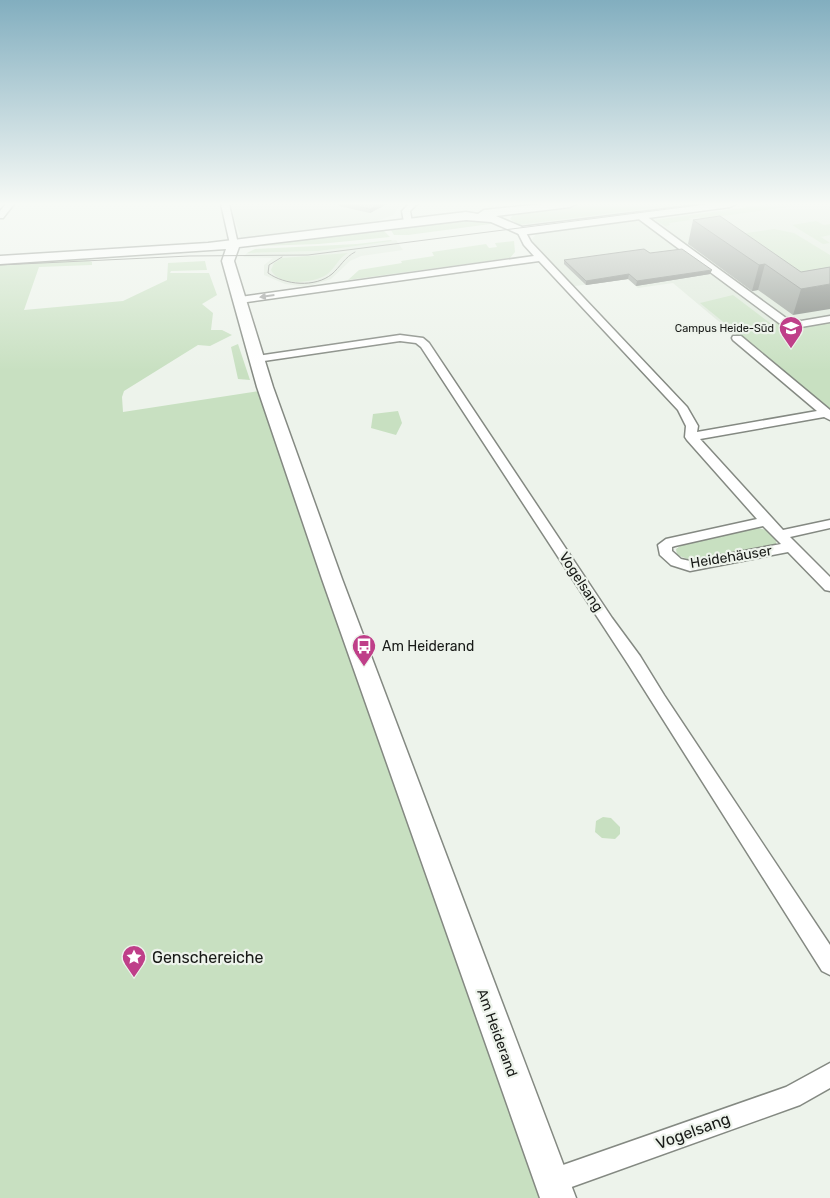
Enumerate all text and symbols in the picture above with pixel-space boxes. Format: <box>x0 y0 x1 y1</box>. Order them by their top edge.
one-way arrow <box>258 292 274 300</box>
school or university icon: Campus Heide-Süd <box>778 315 804 349</box>
place label: Campus Heide-Süd <box>675 322 774 335</box>
street label: Heidehäuser <box>689 542 774 572</box>
street label: Vogelsang <box>555 549 607 615</box>
bus stop icon: Am Heiderand <box>351 633 377 667</box>
place label: Am Heiderand <box>382 638 474 655</box>
place icon: Genschereiche <box>121 944 147 978</box>
place label: Genschereiche <box>152 948 264 967</box>
street label: Am Heiderand <box>473 987 521 1079</box>
street label: Vogelsang <box>653 1109 733 1153</box>

